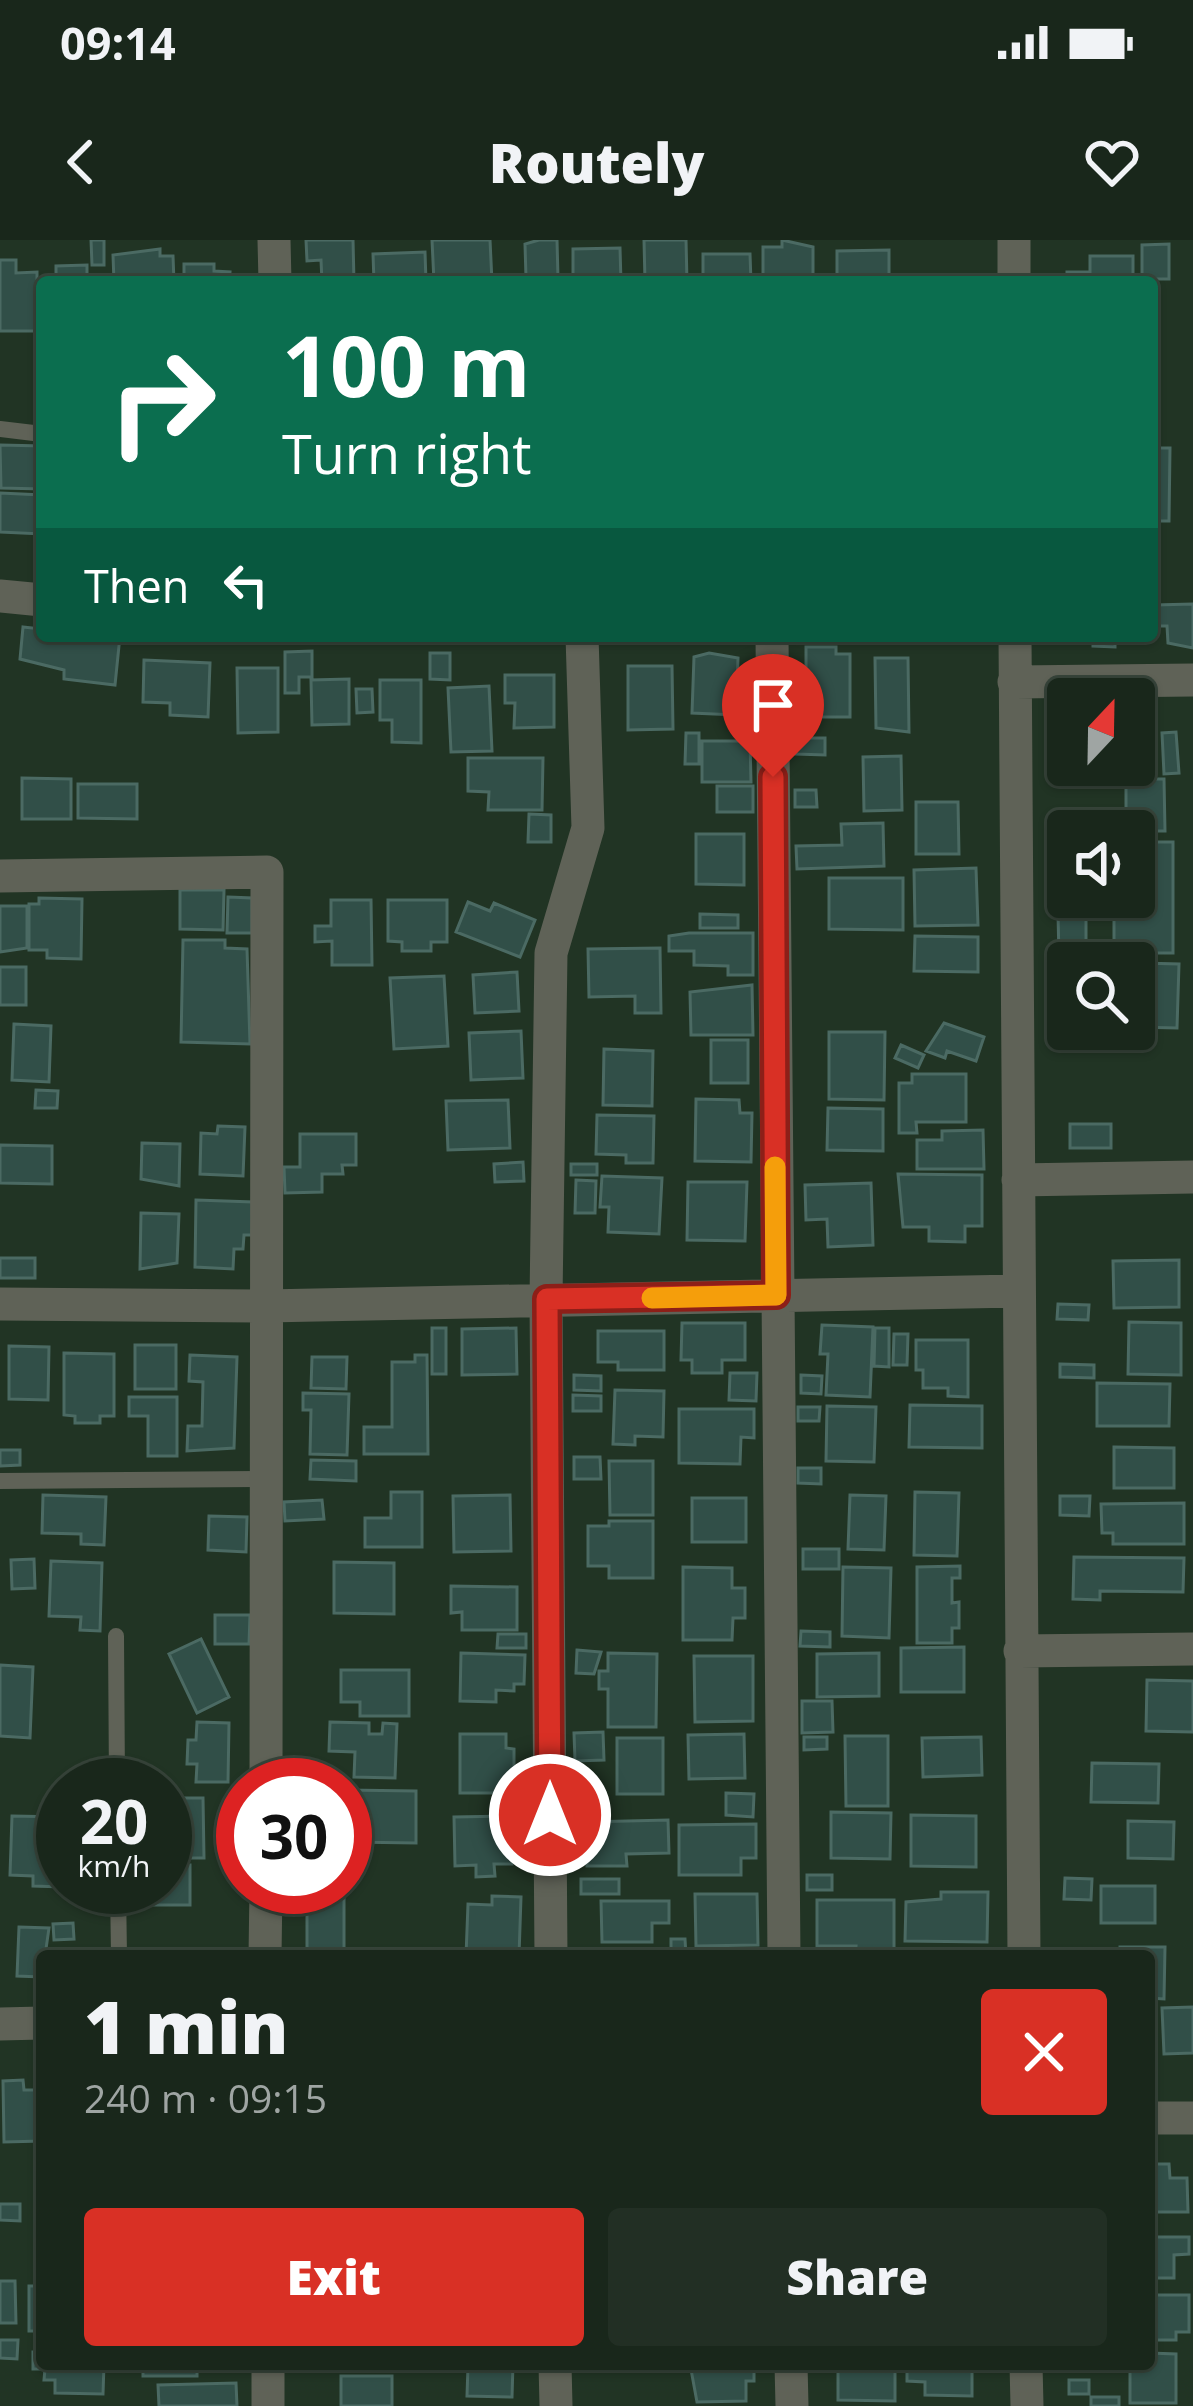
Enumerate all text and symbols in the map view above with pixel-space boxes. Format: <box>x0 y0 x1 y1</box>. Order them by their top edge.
text: 09:14 <box>60 12 176 73</box>
text: Routely <box>489 125 704 199</box>
icon: back <box>48 129 114 195</box>
icon: heart <box>1079 129 1145 195</box>
text: 100 m <box>282 307 530 422</box>
icon: right <box>84 324 240 480</box>
text: Turn right <box>282 416 531 490</box>
icon: left <box>213 552 279 618</box>
text: Then <box>84 555 189 616</box>
pin <box>722 654 824 777</box>
icon: arrive <box>740 672 806 738</box>
north arrow <box>1047 678 1155 786</box>
map controls <box>1047 678 1155 1050</box>
button: sound <box>1047 810 1155 918</box>
button: search <box>1047 942 1155 1050</box>
position arrow <box>487 1752 613 1878</box>
speed limit sign: 30 <box>216 1758 372 1914</box>
text: 20 <box>80 1780 148 1862</box>
text: km/h <box>78 1845 150 1886</box>
text: 1 min <box>84 1977 289 2075</box>
button: close <box>981 1989 1107 2115</box>
text: 240 m · 09:15 <box>84 2071 327 2124</box>
button: Exit <box>84 2208 584 2346</box>
button: Share <box>608 2208 1107 2346</box>

